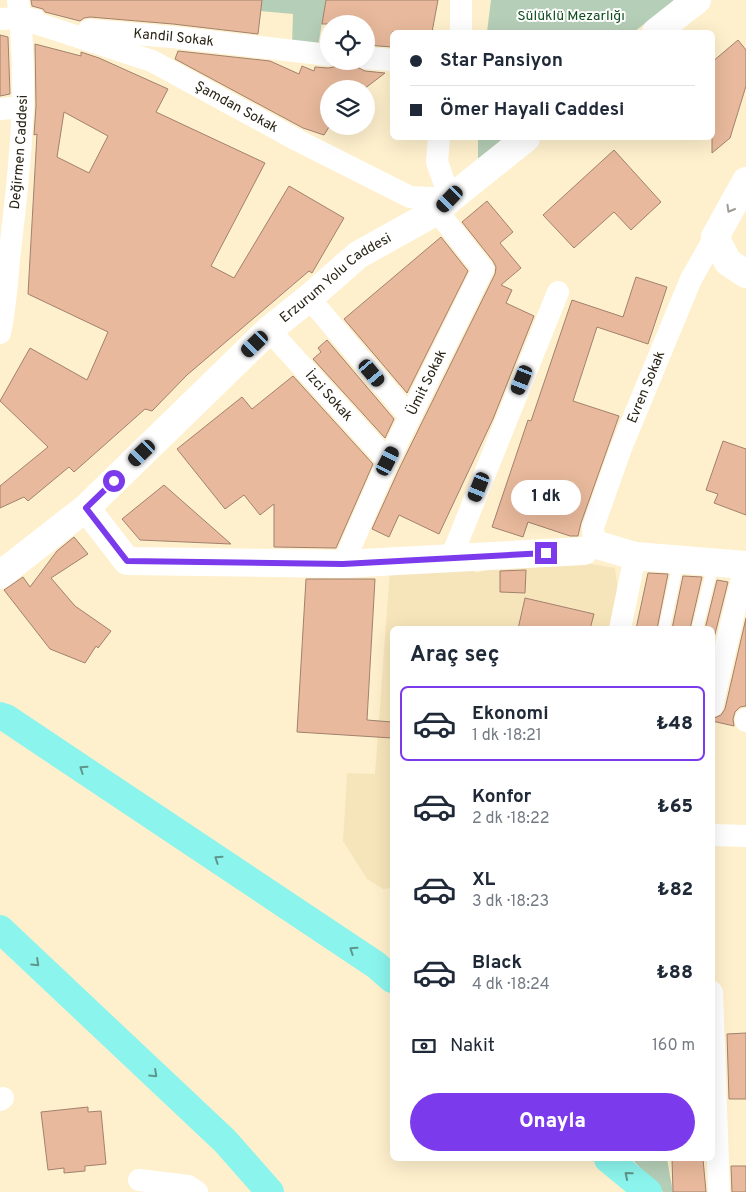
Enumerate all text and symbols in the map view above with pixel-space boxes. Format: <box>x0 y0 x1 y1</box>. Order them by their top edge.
park label: Sülüklü Mezarlığı <box>517 8 625 25</box>
map controls <box>320 15 375 135</box>
button: locate <box>320 15 375 70</box>
street label: Kandil Sokak <box>133 25 215 50</box>
text: Star Pansiyon <box>440 49 563 73</box>
street label: Şamdan Sokak <box>192 77 281 137</box>
button: layers <box>320 80 375 135</box>
street label: Değirmen Caddesi <box>6 95 31 210</box>
text: Ömer Hayali Caddesi <box>440 98 624 122</box>
car <box>434 183 465 215</box>
one-way arrow <box>727 204 737 213</box>
street label: Erzurum Yolu Caddesi <box>276 230 394 326</box>
car <box>238 328 271 360</box>
street label: Ümit Sokak <box>402 347 450 418</box>
street label: Evren Sokak <box>624 348 669 426</box>
car <box>356 357 387 389</box>
car <box>509 363 534 397</box>
street label: İzci Sokak <box>301 366 356 425</box>
car <box>125 437 158 469</box>
car <box>374 444 401 478</box>
route start <box>103 470 125 492</box>
car <box>466 470 491 504</box>
callout: 1 dk <box>511 480 581 516</box>
text: 1 dk <box>531 487 561 507</box>
route end <box>535 542 557 564</box>
text: Araç seç <box>410 642 500 669</box>
icon: car <box>412 701 457 746</box>
text: Ekonomi <box>472 702 549 726</box>
text: ₺48 <box>656 712 693 736</box>
text: 1 dk · 18:21 <box>472 726 542 746</box>
one-way arrow <box>79 766 89 775</box>
icon: car <box>412 784 457 829</box>
text: Konfor <box>472 785 531 809</box>
text: ₺65 <box>657 795 693 819</box>
text: 2 dk · 18:22 <box>472 809 550 829</box>
one-way arrow <box>214 856 223 866</box>
icon: car <box>412 867 457 912</box>
text: XL <box>472 868 495 892</box>
text: ₺82 <box>657 878 693 902</box>
text: 3 dk · 18:23 <box>472 892 549 912</box>
one-way arrow <box>350 946 359 956</box>
icon: car <box>412 950 457 995</box>
text: Black <box>472 951 522 975</box>
one-way arrow <box>30 957 39 966</box>
text: ₺88 <box>656 961 693 985</box>
text: 4 dk · 18:24 <box>472 975 550 995</box>
icon: cash <box>410 1032 438 1060</box>
text: Nakit <box>450 1034 495 1058</box>
text: 160 m <box>652 1036 695 1056</box>
one-way arrow <box>148 1068 157 1077</box>
button: Onayla <box>410 1093 695 1151</box>
one-way arrow <box>625 1173 634 1181</box>

